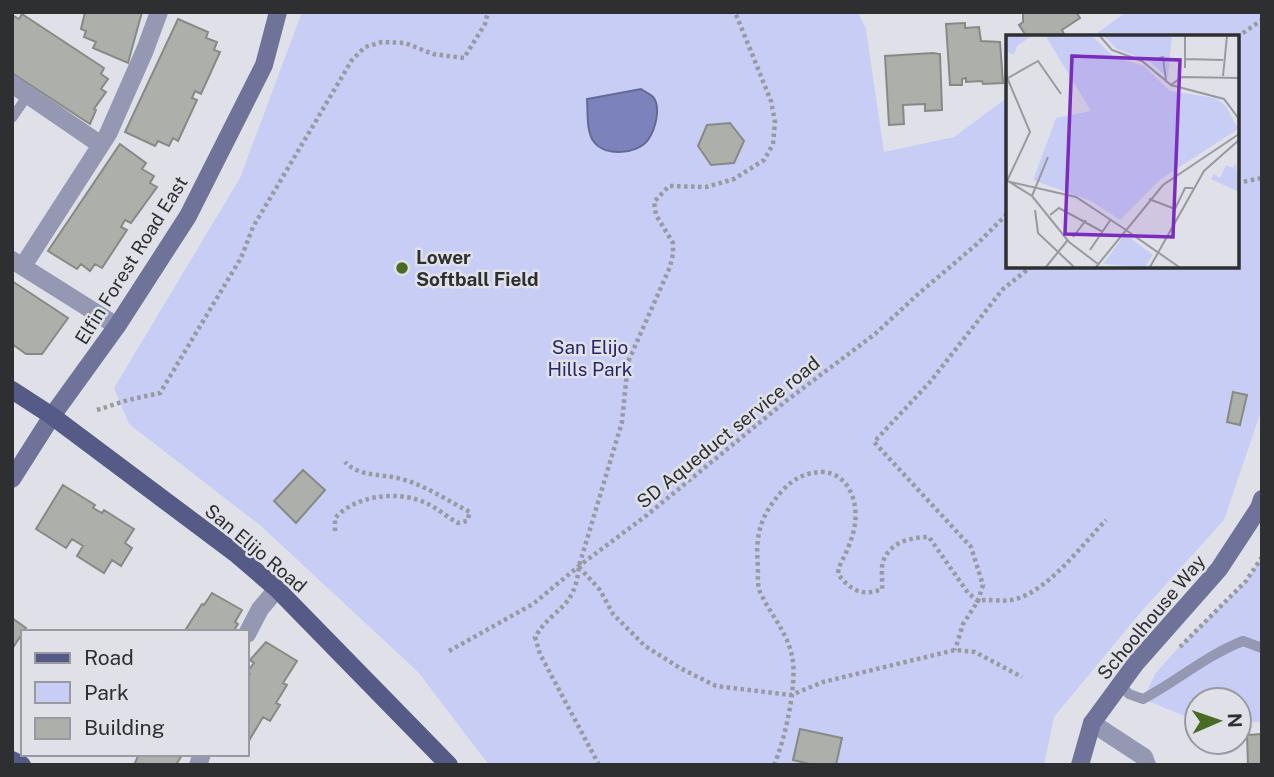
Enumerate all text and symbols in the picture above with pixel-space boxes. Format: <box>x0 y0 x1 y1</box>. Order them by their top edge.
inset map <box>1006 35 1239 268</box>
street label: Elfin Forest Road East <box>70 172 192 348</box>
place label: Lower Softball Field <box>416 246 539 290</box>
marker: Lower Softball Field <box>394 260 410 276</box>
park label: San Elijo Hills Park <box>547 336 633 380</box>
street label: SD Aqueduct service road <box>632 351 824 513</box>
street label: San Elijo Road <box>201 499 311 597</box>
street label: Schoolhouse Way <box>1092 550 1210 684</box>
legend <box>21 630 248 756</box>
text: Road <box>84 645 134 670</box>
text: Park <box>84 680 129 705</box>
north arrow <box>1183 686 1253 756</box>
text: N <box>1224 713 1246 728</box>
text: Building <box>84 715 165 740</box>

